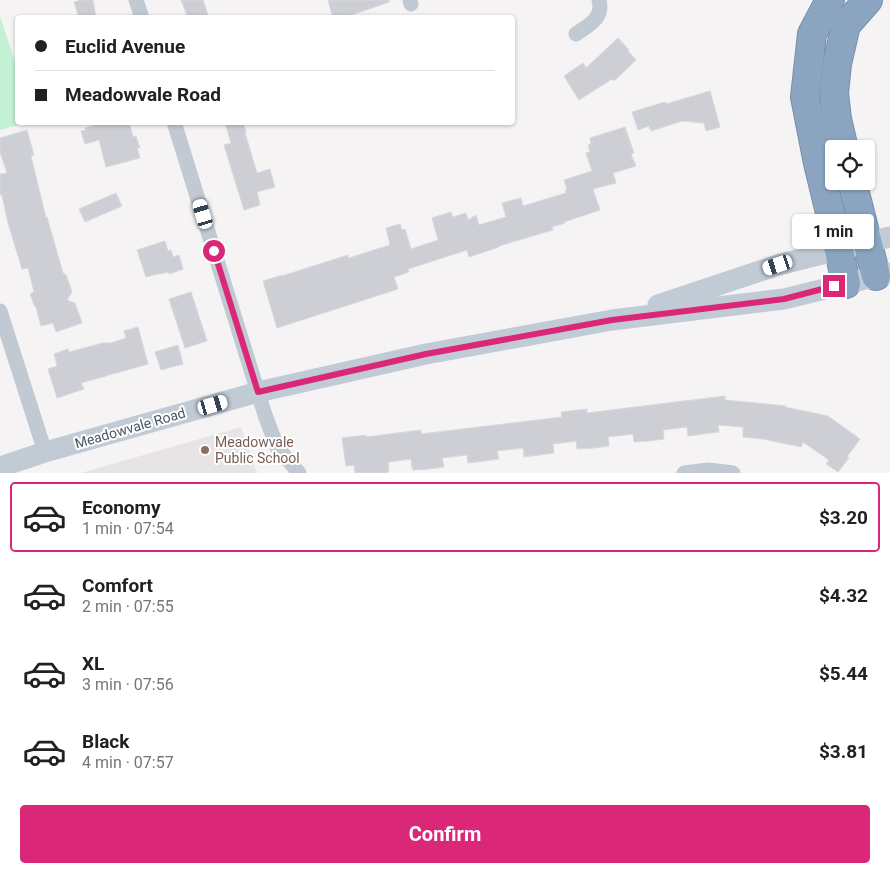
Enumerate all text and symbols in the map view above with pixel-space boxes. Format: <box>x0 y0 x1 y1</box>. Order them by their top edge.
text: Euclid Avenue <box>65 35 185 58</box>
text: Meadowvale Road <box>65 83 221 106</box>
map controls <box>825 140 875 190</box>
button: locate <box>825 140 875 190</box>
car <box>191 197 214 231</box>
callout: 1 min <box>793 214 875 248</box>
text: 1 min <box>813 222 853 241</box>
route start <box>203 240 225 262</box>
car <box>761 253 794 277</box>
route end <box>823 275 845 297</box>
car <box>196 394 229 416</box>
street label: Meadowvale Road <box>73 405 187 451</box>
place label: Meadowvale Public School <box>215 434 300 466</box>
marker: Meadowvale Public School <box>199 444 211 456</box>
icon: car <box>22 495 67 540</box>
text: Economy <box>82 496 161 519</box>
text: $3.20 <box>819 506 868 529</box>
text: 1 min · 07:54 <box>82 519 174 538</box>
icon: car <box>22 573 67 618</box>
text: Comfort <box>82 574 153 597</box>
text: $4.32 <box>819 584 868 607</box>
text: 2 min · 07:55 <box>82 597 174 616</box>
icon: car <box>22 651 67 696</box>
text: XL <box>82 652 104 675</box>
text: $5.44 <box>819 662 868 685</box>
text: 3 min · 07:56 <box>82 675 174 694</box>
icon: car <box>22 729 67 774</box>
text: Black <box>82 730 129 753</box>
text: $3.81 <box>819 740 868 763</box>
text: 4 min · 07:57 <box>82 753 174 772</box>
button: Confirm <box>20 805 870 863</box>

